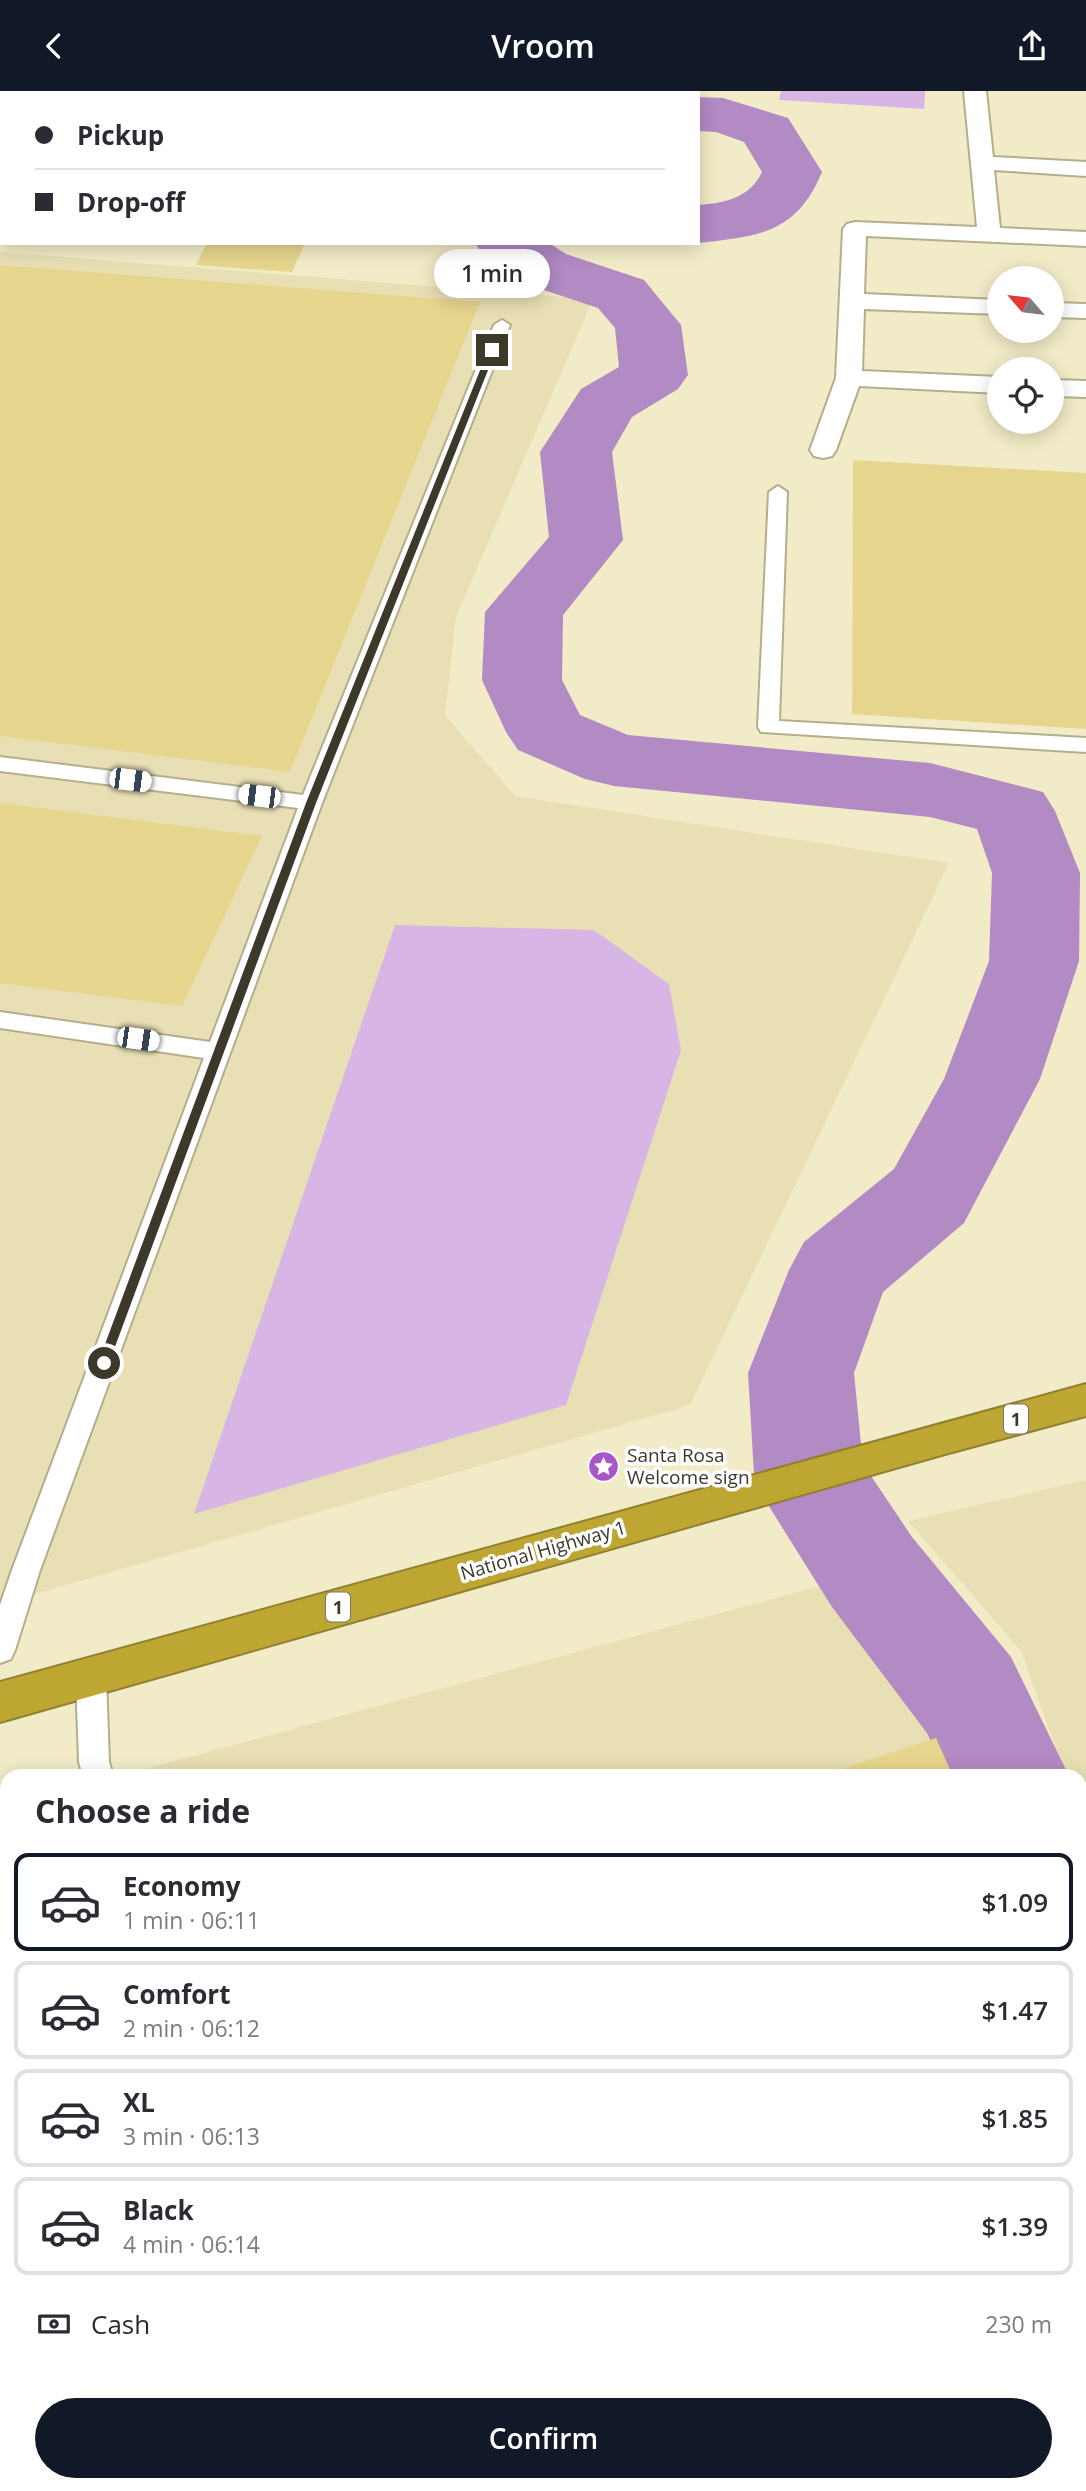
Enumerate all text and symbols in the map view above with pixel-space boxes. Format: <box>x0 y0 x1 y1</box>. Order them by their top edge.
text: Vroom <box>491 24 595 67</box>
icon: back <box>35 27 73 65</box>
icon: share <box>1013 27 1051 65</box>
text: Pickup <box>77 117 164 153</box>
text: Drop-off <box>77 184 185 220</box>
callout: 1 min <box>434 249 550 297</box>
text: 1 min <box>461 257 523 289</box>
north arrow <box>987 266 1064 343</box>
map controls <box>987 266 1064 434</box>
route end <box>476 334 508 366</box>
button: locate <box>987 357 1064 434</box>
car <box>108 767 153 793</box>
car <box>237 783 282 809</box>
car <box>116 1026 161 1052</box>
route start <box>88 1347 120 1379</box>
road number: 1 <box>1004 1405 1028 1434</box>
place label: Santa Rosa Welcome sign <box>627 1442 750 1490</box>
place icon: Santa Rosa Welcome sign <box>587 1449 621 1483</box>
street label: National Highway 1 <box>457 1514 629 1586</box>
road number: 1 <box>326 1593 350 1622</box>
text: Choose a ride <box>35 1789 250 1832</box>
text: Economy <box>123 1868 241 1904</box>
icon: car <box>39 1871 102 1934</box>
text: $1.09 <box>981 1884 1048 1920</box>
text: 1 min · 06:11 <box>123 1904 260 1936</box>
text: Comfort <box>123 1976 230 2012</box>
icon: car <box>39 1979 102 2042</box>
text: $1.47 <box>981 1992 1048 2028</box>
text: 2 min · 06:12 <box>123 2012 260 2044</box>
text: XL <box>123 2084 155 2120</box>
icon: car <box>39 2087 102 2150</box>
text: $1.85 <box>981 2100 1048 2136</box>
text: 3 min · 06:13 <box>123 2120 260 2152</box>
text: Black <box>123 2192 194 2228</box>
icon: car <box>39 2195 102 2258</box>
text: $1.39 <box>981 2208 1048 2244</box>
text: 4 min · 06:14 <box>123 2228 260 2260</box>
icon: cash <box>35 2305 73 2343</box>
text: Cash <box>91 2306 150 2342</box>
text: 230 m <box>985 2308 1052 2340</box>
button: Confirm <box>35 2398 1052 2478</box>

